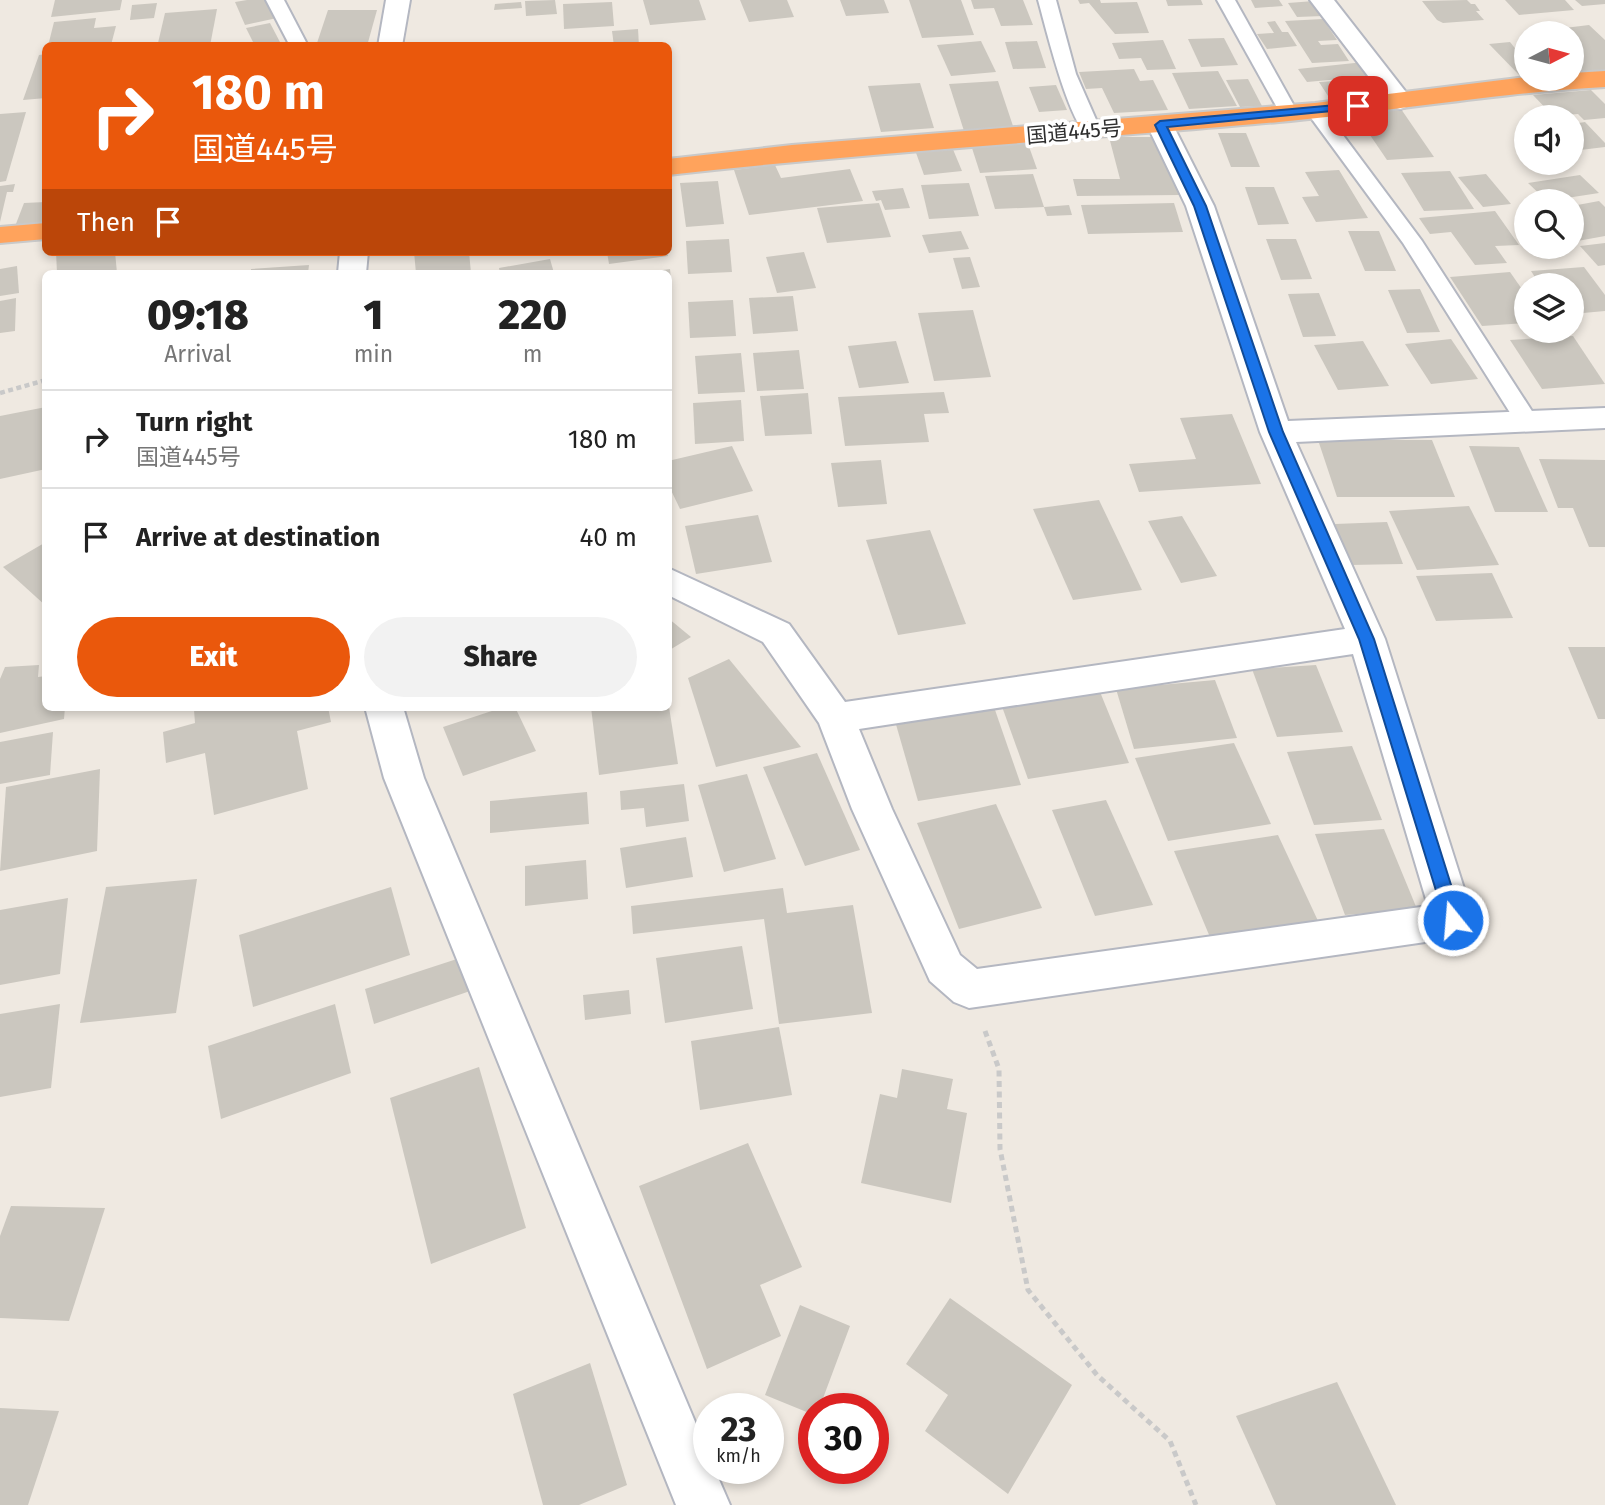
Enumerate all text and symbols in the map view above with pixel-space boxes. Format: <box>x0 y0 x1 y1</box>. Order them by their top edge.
north arrow <box>1514 21 1584 91</box>
map controls <box>1514 21 1584 343</box>
text: 180 m <box>192 63 325 122</box>
icon: right <box>77 70 168 161</box>
pin <box>1328 76 1388 136</box>
icon: arrive <box>1339 87 1377 125</box>
button: sound <box>1514 105 1584 175</box>
street label: 国道445号 <box>1025 115 1123 149</box>
text: 国道445号 <box>192 130 338 168</box>
button: search <box>1514 189 1584 259</box>
icon: arrive <box>149 203 187 241</box>
text: Then <box>77 207 135 238</box>
button: layers <box>1514 273 1584 343</box>
text: 09:18 <box>147 290 249 340</box>
text: 1 <box>364 290 383 340</box>
text: 220 <box>498 290 567 340</box>
text: Arrival <box>164 340 232 368</box>
text: min <box>354 340 393 368</box>
text: m <box>523 340 543 368</box>
text: Turn right <box>136 407 253 438</box>
icon: right <box>77 420 115 458</box>
text: 180 m <box>568 424 637 455</box>
text: 国道445号 <box>136 443 241 471</box>
icon: arrive <box>77 518 115 556</box>
text: Arrive at destination <box>136 522 380 553</box>
text: 40 m <box>579 522 637 553</box>
button: Exit <box>77 617 350 697</box>
button: Share <box>364 617 637 697</box>
position arrow <box>1416 883 1490 957</box>
speed limit sign: 30 <box>798 1393 889 1484</box>
text: 23 <box>720 1408 757 1450</box>
text: km/h <box>716 1445 761 1467</box>

